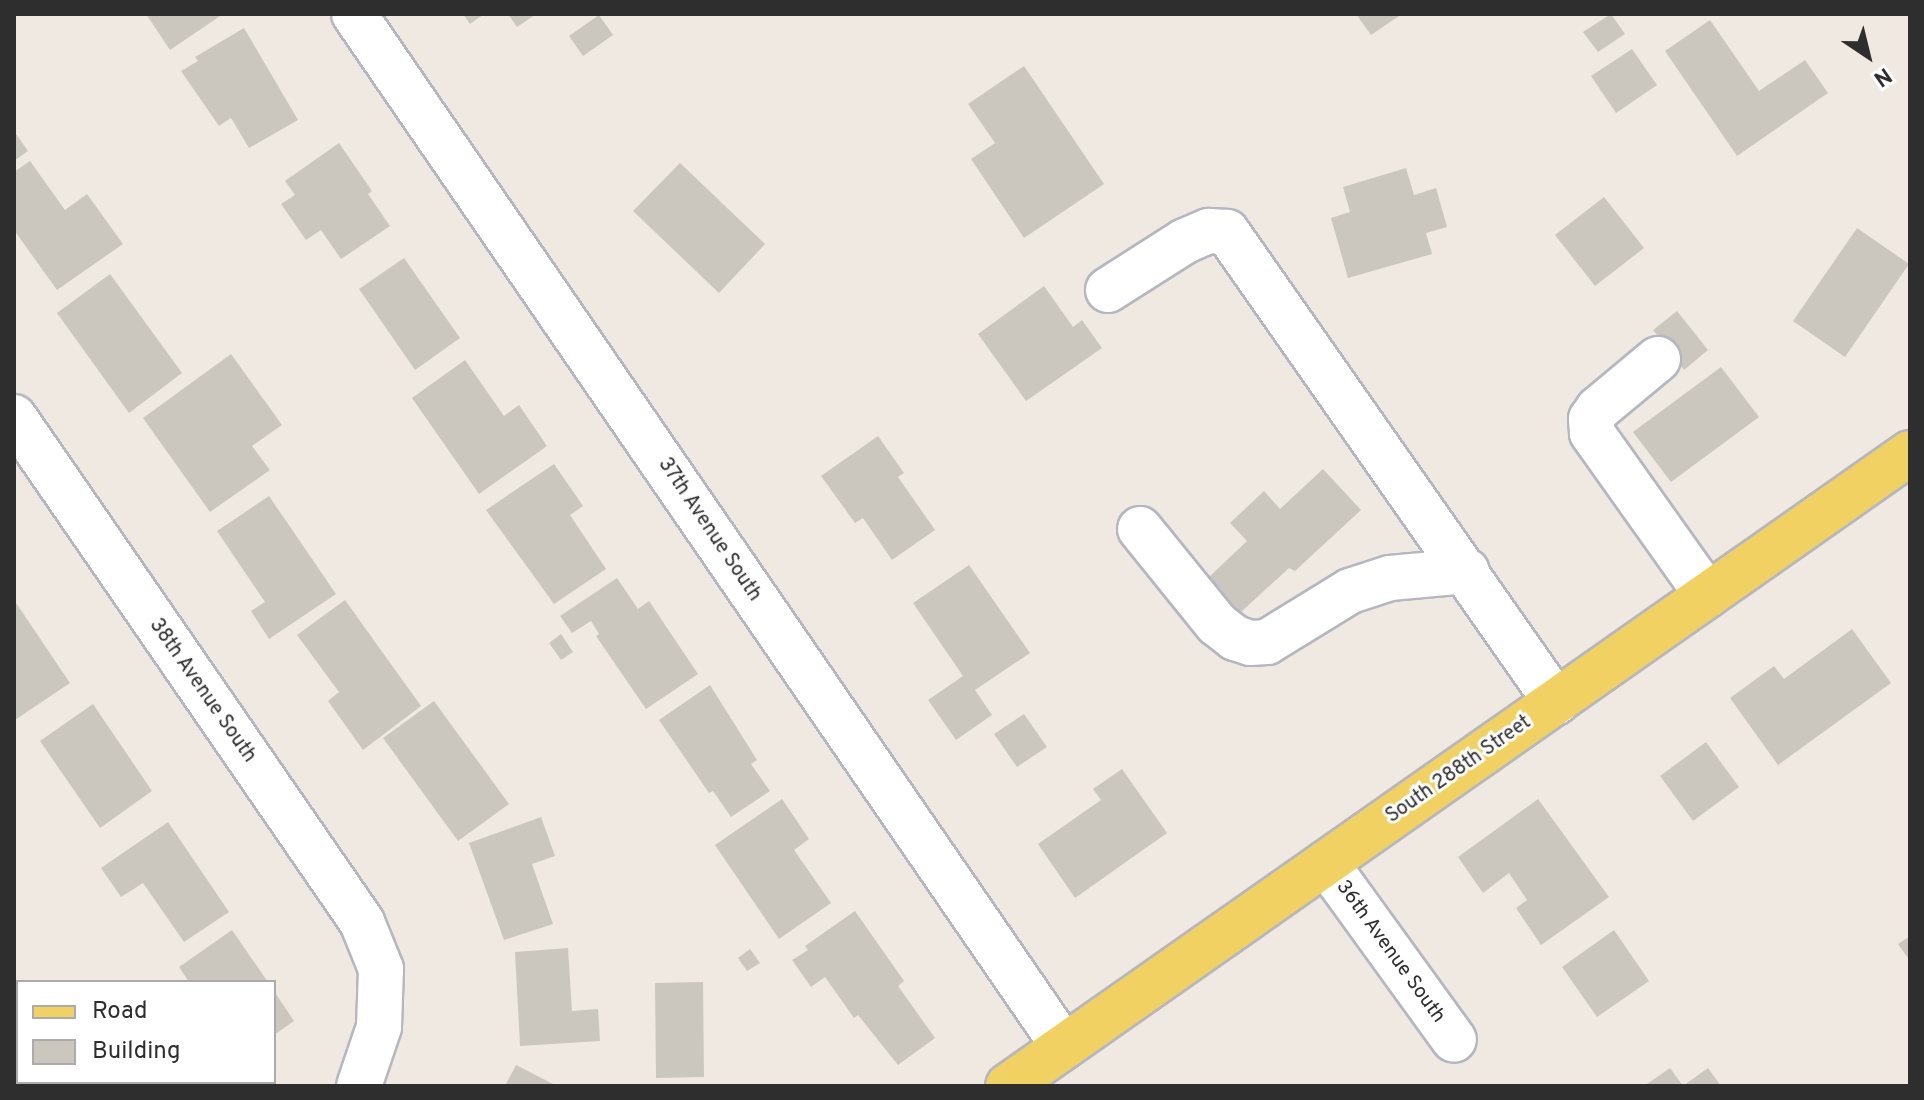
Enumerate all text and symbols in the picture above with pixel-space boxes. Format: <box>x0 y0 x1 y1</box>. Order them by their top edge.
north arrow <box>1828 16 1908 96</box>
text: N <box>1868 60 1896 92</box>
street label: 37th Avenue South <box>652 453 766 607</box>
street label: 38th Avenue South <box>143 614 261 768</box>
street label: South 288th Street <box>1382 711 1536 829</box>
street label: 36th Avenue South <box>1330 876 1450 1028</box>
legend <box>16 980 276 1084</box>
text: Road <box>92 997 148 1027</box>
text: Building <box>92 1037 181 1067</box>

